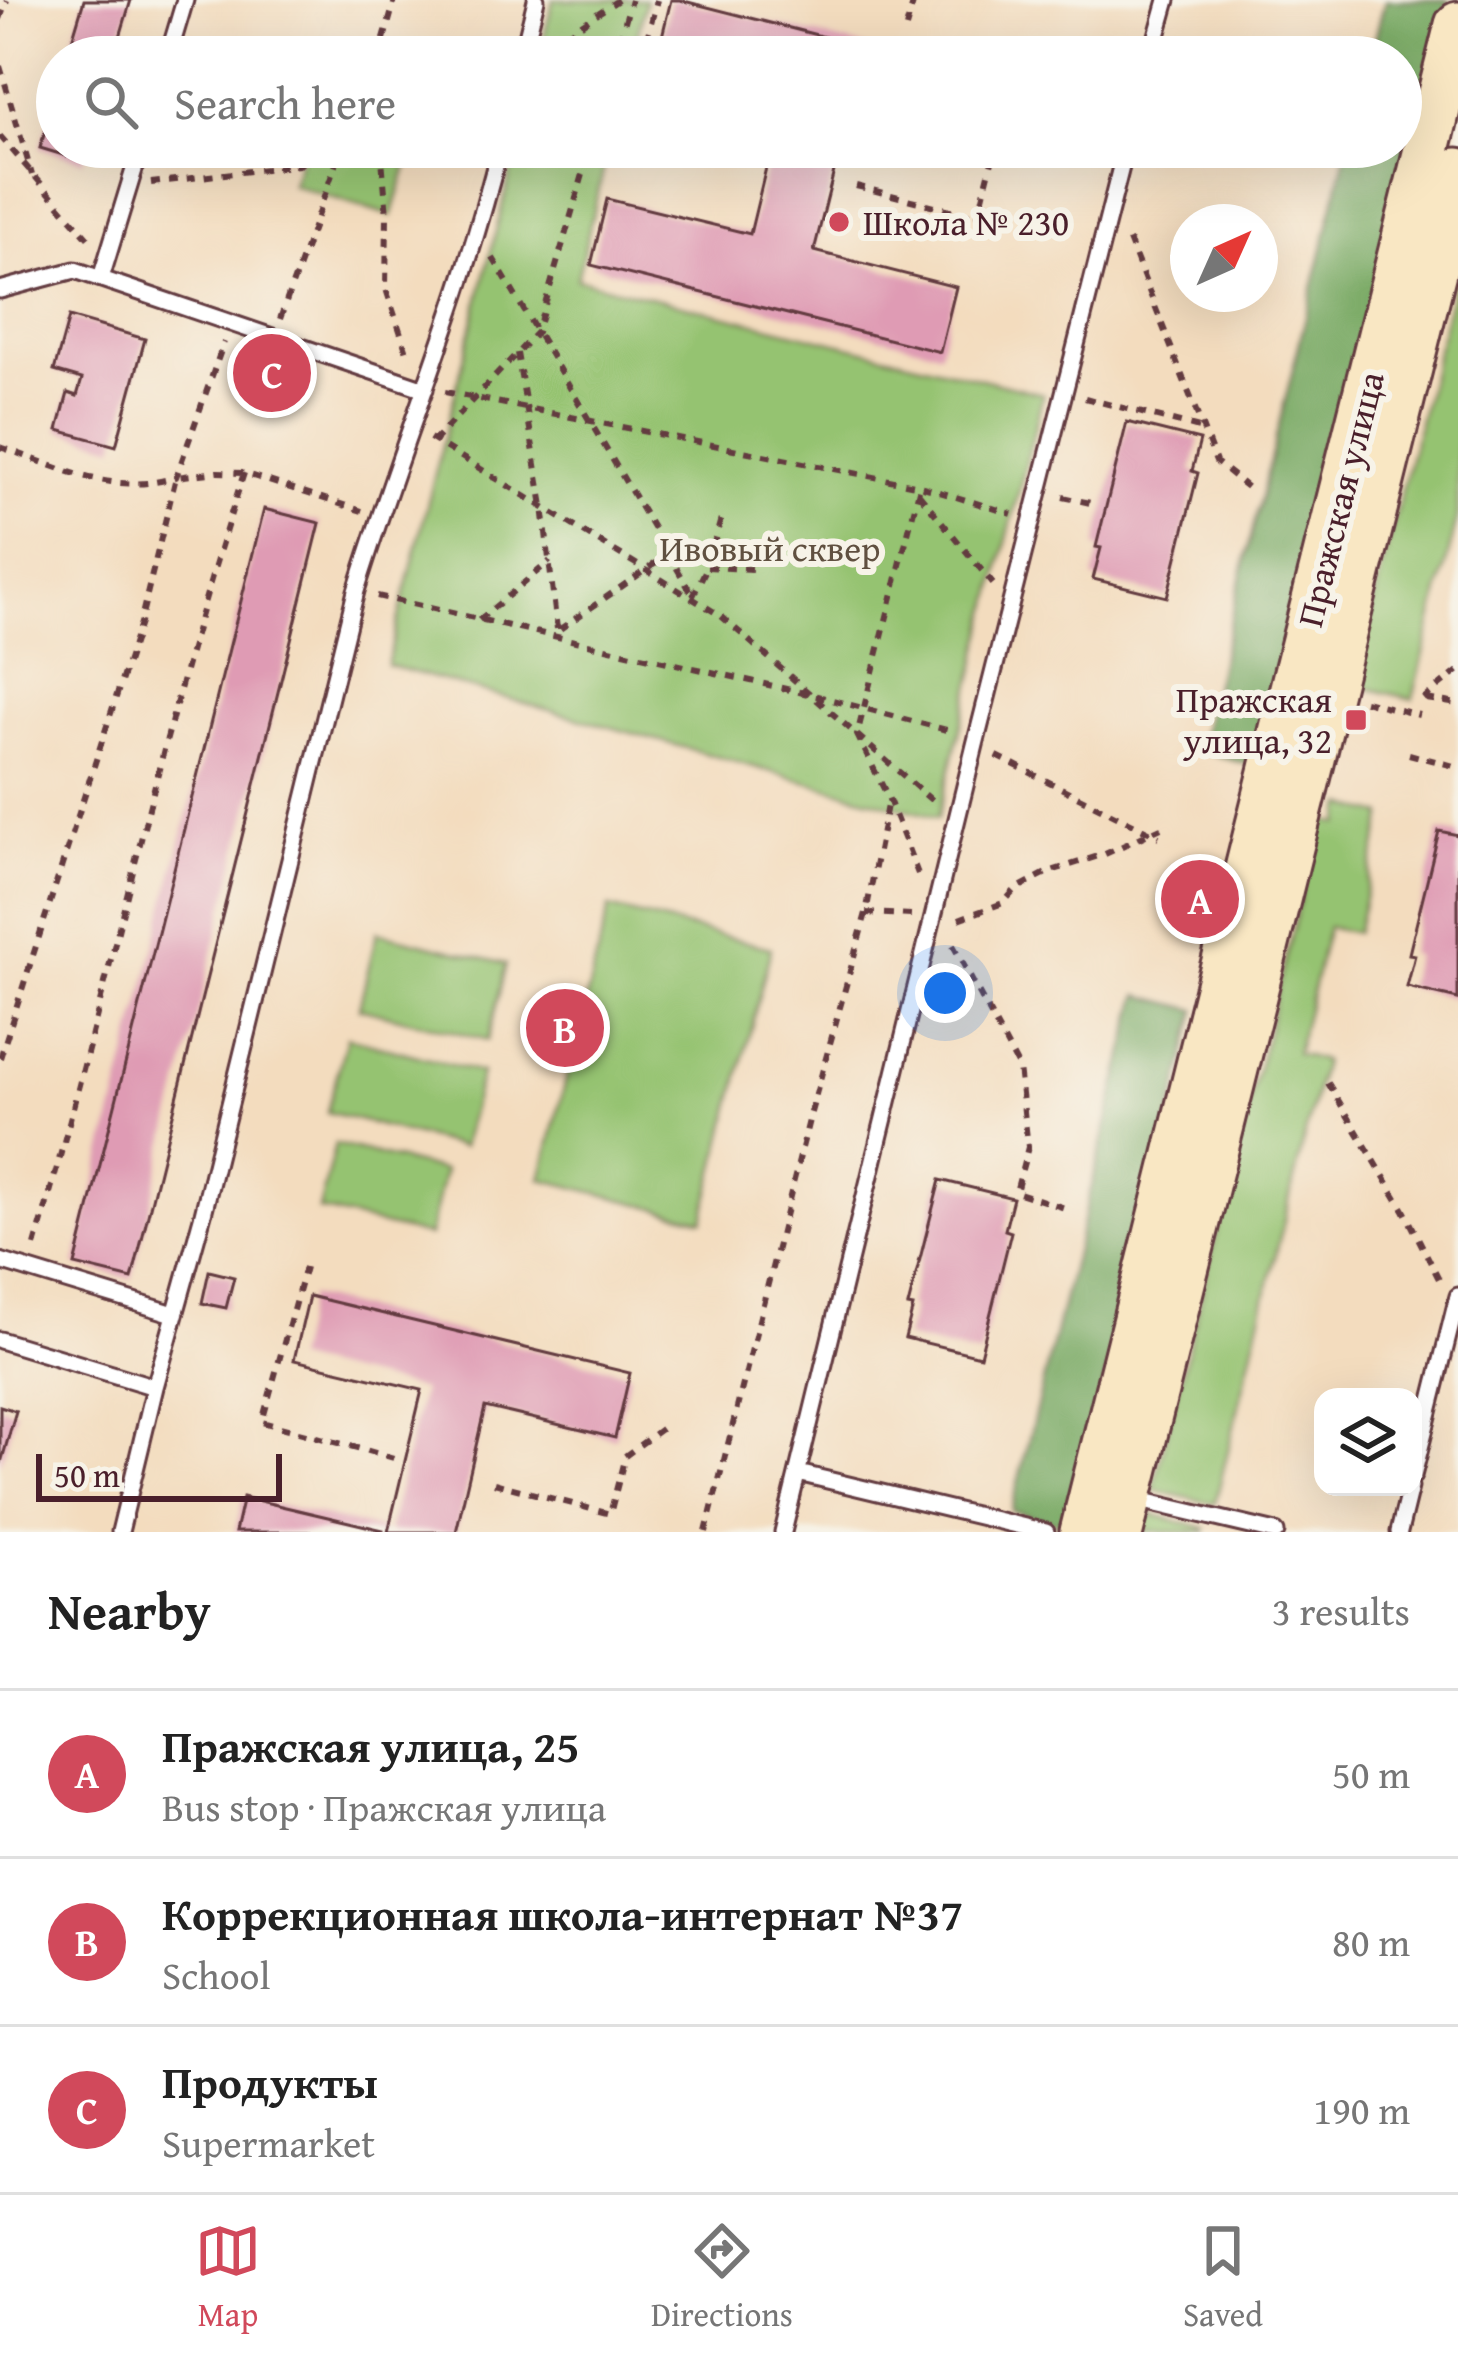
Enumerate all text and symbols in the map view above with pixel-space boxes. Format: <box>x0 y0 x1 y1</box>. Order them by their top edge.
search box <box>36 36 1422 168</box>
icon: search <box>78 69 144 135</box>
text: Search here <box>174 70 396 135</box>
place label: Школа № 230 <box>863 195 1069 248</box>
north arrow <box>1170 204 1278 312</box>
marker: Школа № 230 <box>826 209 852 235</box>
pin: C <box>233 328 311 418</box>
street label: Пражская улица <box>1282 366 1397 632</box>
park label: Ивовый сквер <box>660 521 880 574</box>
place label: Пражская улица, 32 <box>1176 672 1332 766</box>
marker: Пражская улица, 32 <box>1343 707 1369 733</box>
pin: A <box>1161 854 1239 944</box>
your location <box>915 963 975 1023</box>
pin: B <box>526 983 604 1073</box>
map controls <box>1314 1388 1422 1496</box>
button: layers <box>1314 1388 1422 1496</box>
scale bar <box>36 1448 282 1501</box>
text: 50 m <box>54 1451 120 1499</box>
text: Nearby <box>48 1573 211 1648</box>
text: 3 results <box>1272 1582 1410 1639</box>
text: Пражская улица, 25 <box>162 1713 580 1778</box>
text: A <box>75 1745 99 1802</box>
text: 50 m <box>1332 1745 1410 1802</box>
text: Bus stop · Пражская улица <box>162 1778 606 1835</box>
text: Коррекционная школа-интернат №37 <box>162 1881 963 1946</box>
text: B <box>75 1913 99 1970</box>
text: 80 m <box>1332 1913 1410 1970</box>
text: School <box>162 1946 270 2003</box>
text: Продукты <box>162 2049 378 2114</box>
text: C <box>76 2081 98 2138</box>
text: 190 m <box>1313 2081 1410 2138</box>
text: Supermarket <box>162 2114 375 2171</box>
tab: Map <box>195 2218 261 2338</box>
tab: Directions <box>651 2218 793 2338</box>
tab: Saved <box>1183 2218 1263 2338</box>

